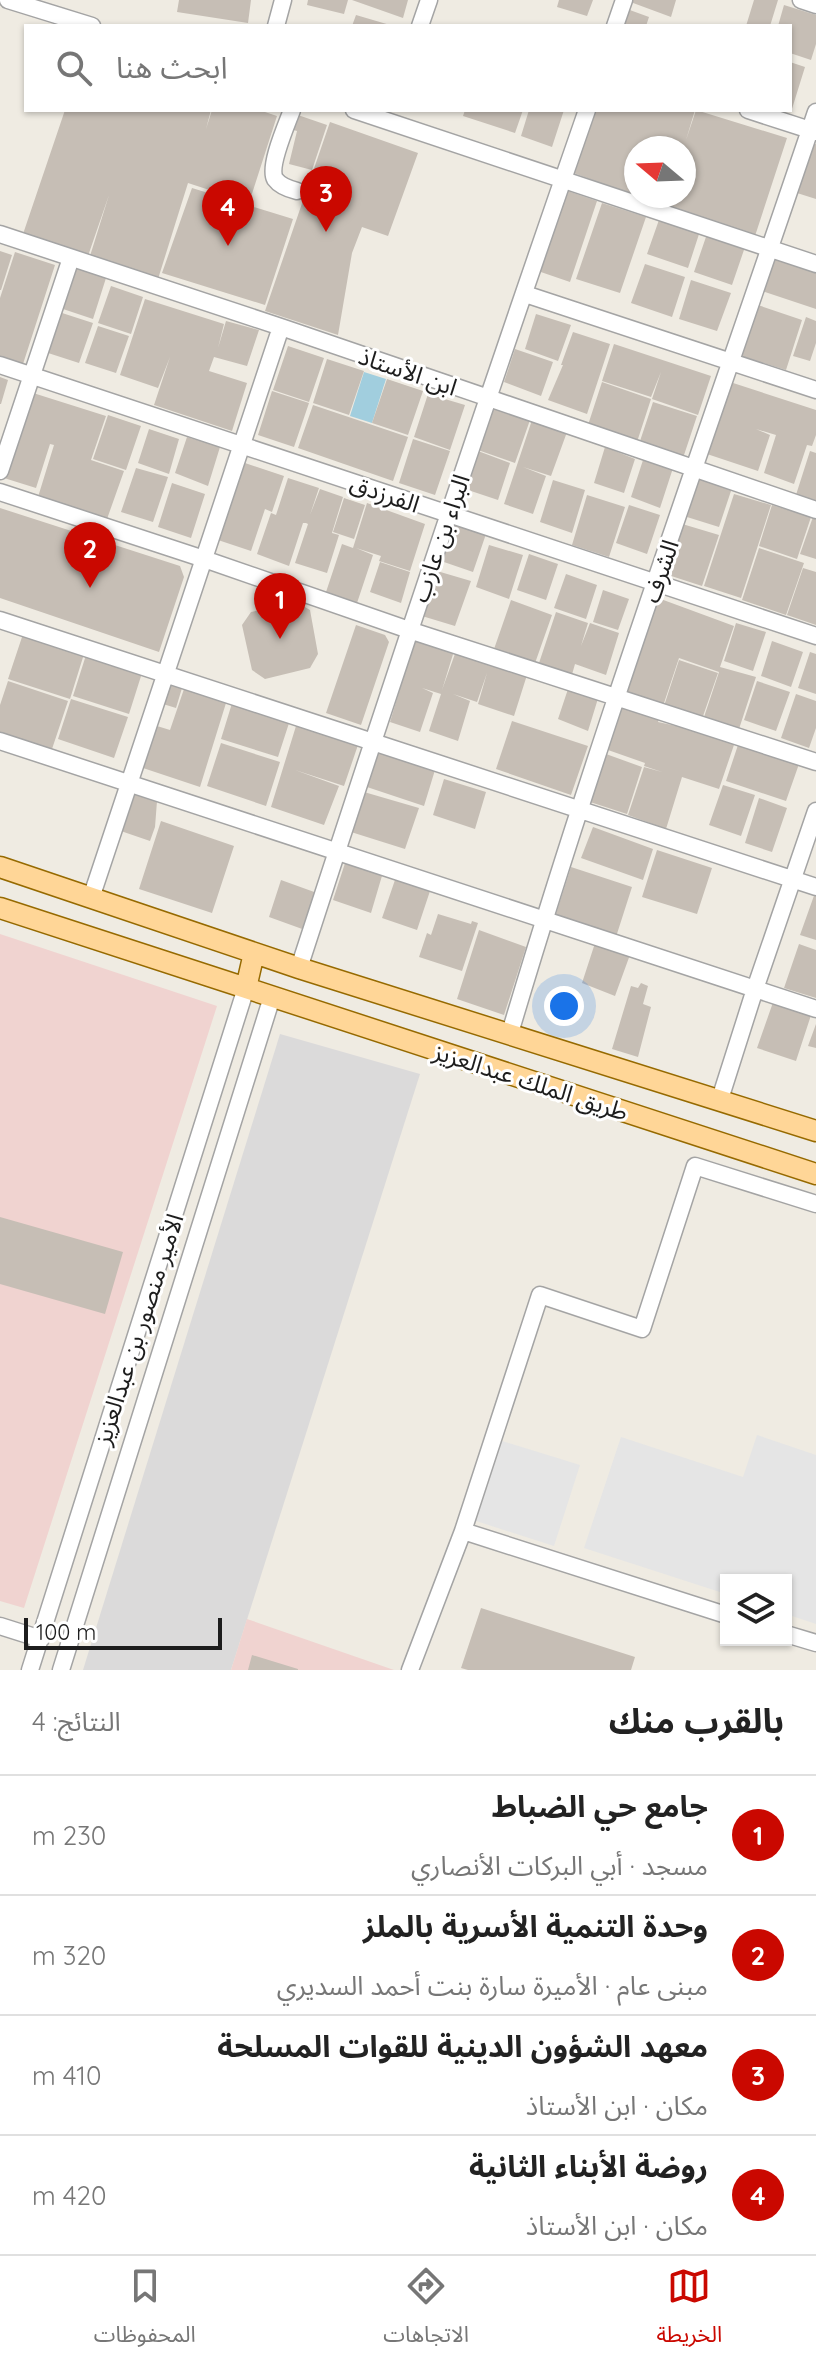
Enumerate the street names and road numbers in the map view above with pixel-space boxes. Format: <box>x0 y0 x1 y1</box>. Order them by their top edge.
street label: ابن الأستاذ <box>355 340 461 402</box>
street label: الفرزدق <box>346 467 424 519</box>
street label: البراء بن عازب <box>404 470 476 606</box>
street label: الشرف <box>635 536 685 606</box>
street label: طريق الملك عبدالعزيز <box>429 1035 632 1128</box>
street label: الأمير منصور بن عبدالعزيز <box>86 1210 190 1449</box>

